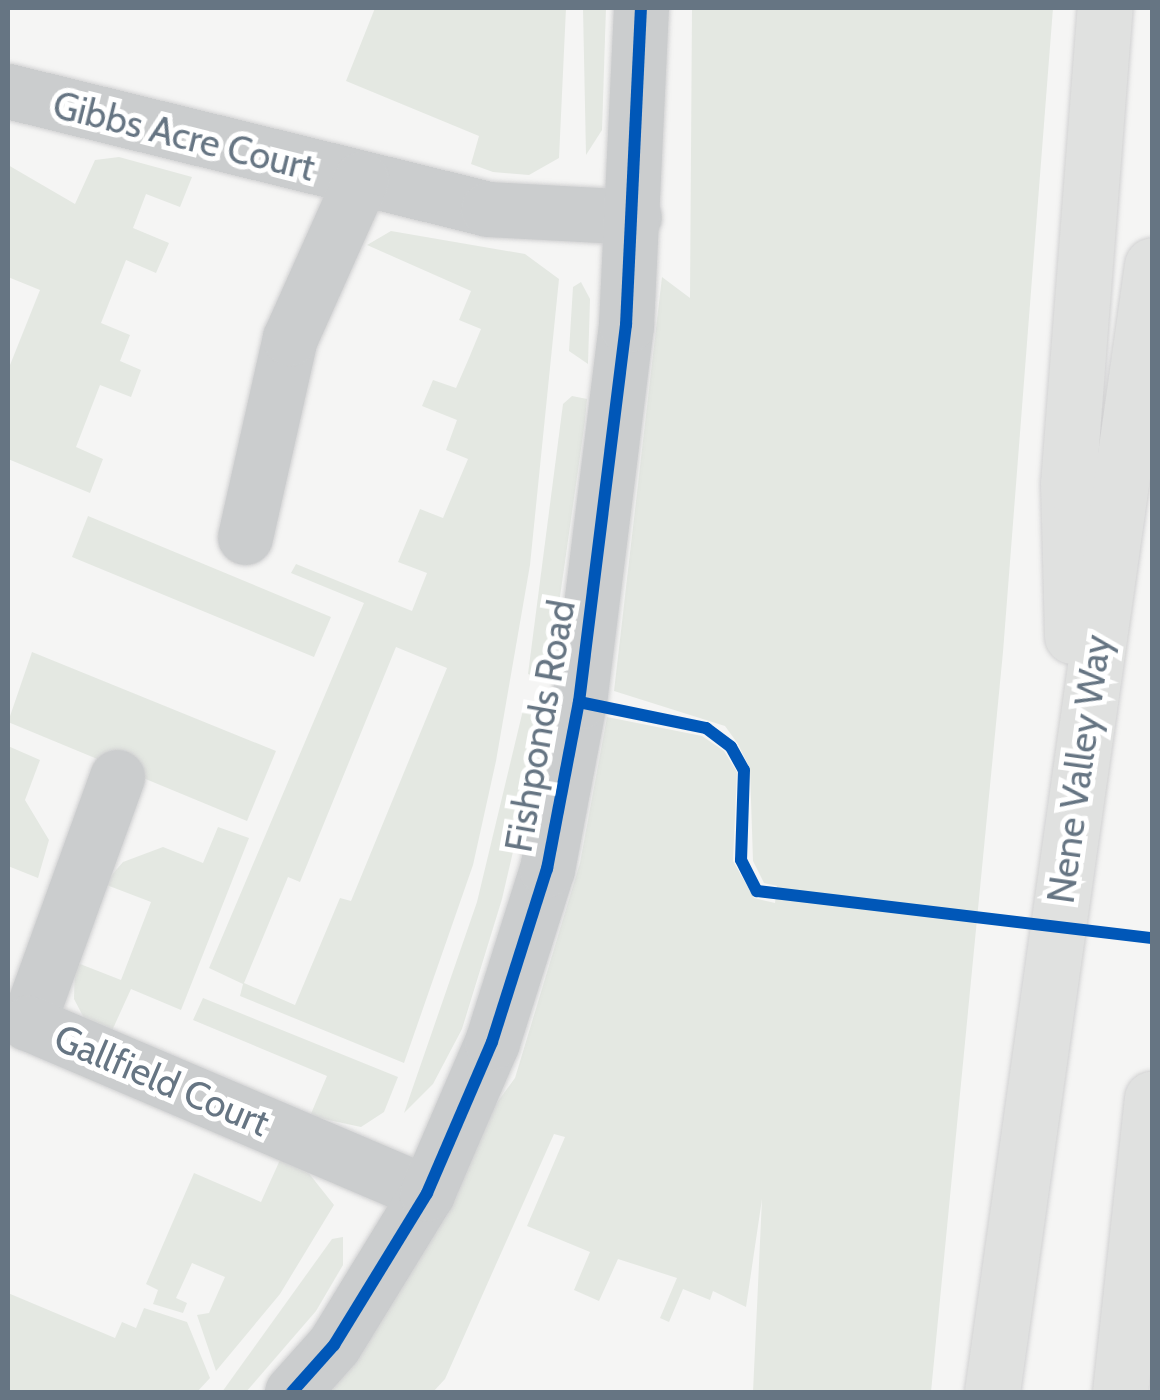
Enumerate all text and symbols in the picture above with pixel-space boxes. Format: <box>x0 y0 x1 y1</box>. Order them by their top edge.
street label: Gibbs Acre Court <box>48 81 320 191</box>
street label: Fishponds Road <box>495 596 585 856</box>
street label: Nene Valley Way <box>1038 632 1120 906</box>
street label: Gallfield Court <box>48 1014 276 1146</box>

